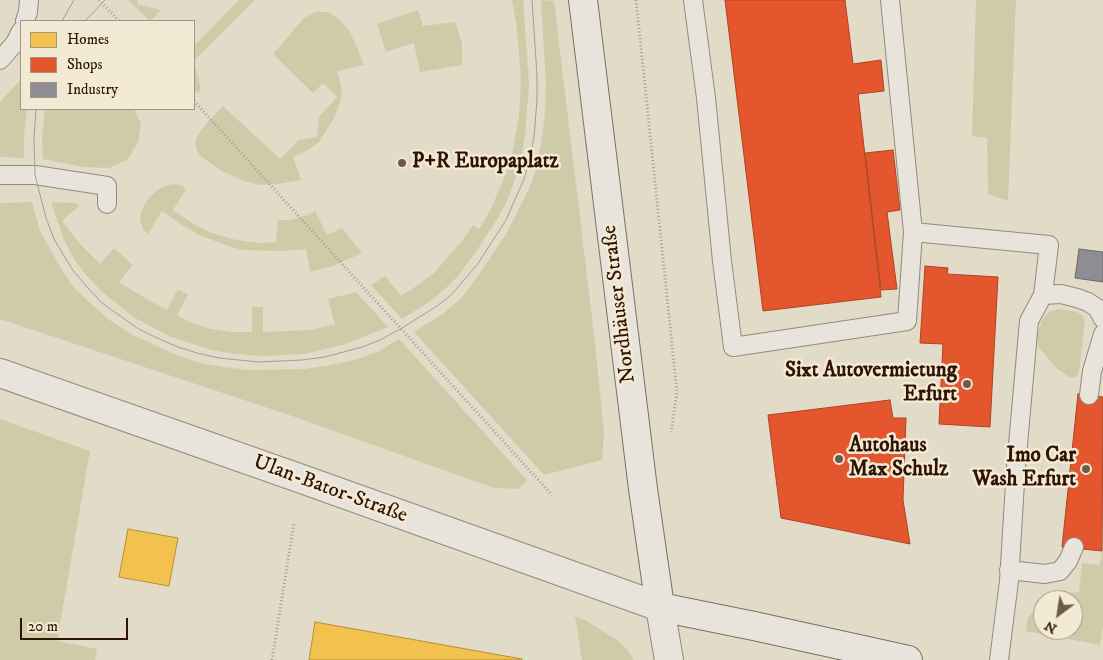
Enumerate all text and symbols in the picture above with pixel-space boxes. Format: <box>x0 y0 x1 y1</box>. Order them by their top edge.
legend <box>20 20 195 110</box>
text: Homes <box>67 30 109 49</box>
text: Shops <box>67 55 103 74</box>
text: Industry <box>67 80 118 99</box>
place label: P+R Europaplatz <box>412 150 559 176</box>
marker: P+R Europaplatz <box>396 157 408 169</box>
street label: Nordhäuser Straße <box>598 223 642 385</box>
place label: Sixt Autovermietung Erfurt <box>785 359 957 409</box>
marker: Sixt Autovermietung Erfurt <box>961 378 973 390</box>
place label: Autohaus Max Schulz <box>849 434 948 484</box>
place label: Imo Car Wash Erfurt <box>973 444 1076 494</box>
street label: Ulan-Bator-Straße <box>249 450 411 530</box>
marker: Autohaus Max Schulz <box>833 453 845 465</box>
marker: Imo Car Wash Erfurt <box>1080 463 1092 475</box>
north arrow <box>1033 590 1083 640</box>
scale bar <box>22 608 130 640</box>
text: N <box>1041 616 1060 638</box>
text: 20 m <box>28 617 58 636</box>

